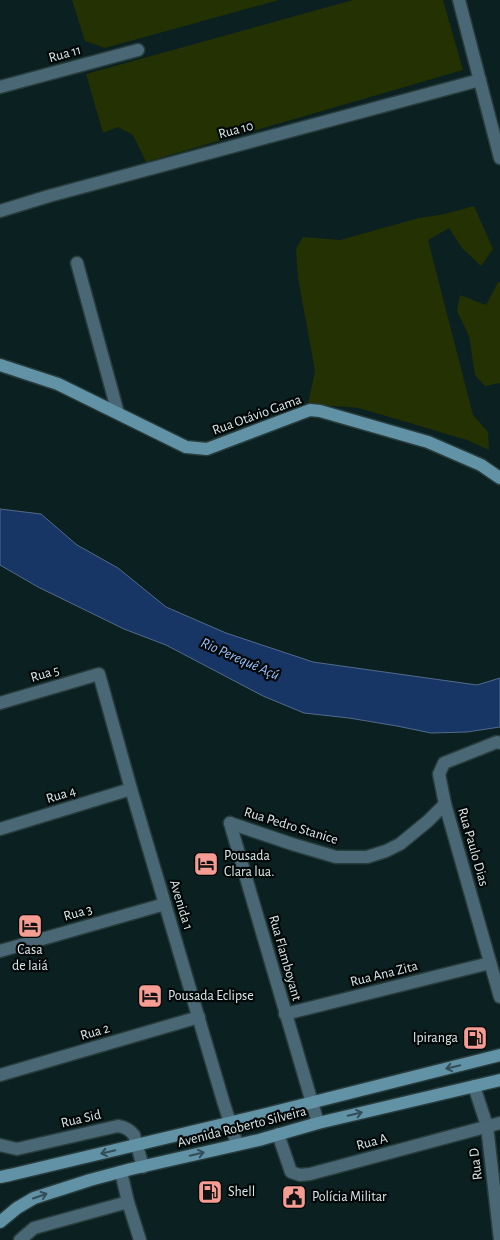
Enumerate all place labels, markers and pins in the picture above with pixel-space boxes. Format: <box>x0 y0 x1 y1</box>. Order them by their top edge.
place label: Pousada Clara lua. <box>224 849 275 879</box>
hotel icon: Pousada Clara lua. <box>193 851 219 877</box>
hotel icon: Casa de Iaiá <box>17 913 43 939</box>
place label: Casa de Iaiá <box>12 943 48 973</box>
hotel icon: Pousada Eclipse <box>137 983 163 1009</box>
place label: Pousada Eclipse <box>168 989 254 1003</box>
fuel station icon: Ipiranga <box>462 1025 488 1051</box>
place label: Ipiranga <box>413 1031 459 1045</box>
fuel station icon: Shell <box>197 1179 223 1205</box>
public building icon: Polícia Militar <box>281 1184 307 1210</box>
place label: Shell <box>228 1185 255 1199</box>
place label: Polícia Militar <box>312 1190 387 1204</box>

